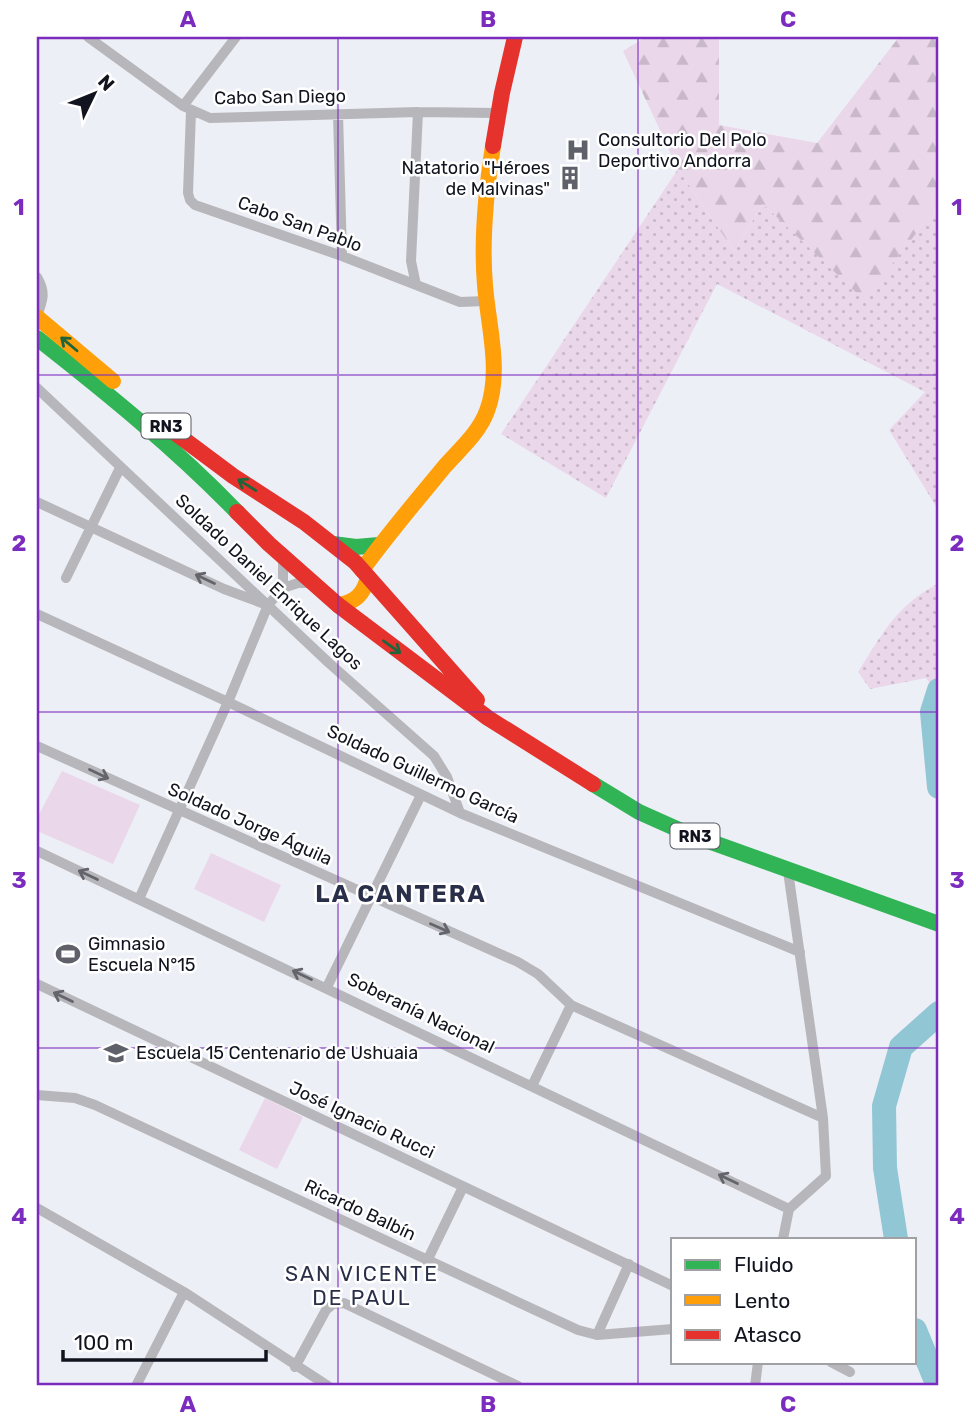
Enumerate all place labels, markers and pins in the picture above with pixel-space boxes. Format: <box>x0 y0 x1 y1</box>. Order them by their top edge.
place label: Consultorio Del Polo Deportivo Andorra <box>598 129 767 172</box>
hospital icon: Consultorio Del Polo Deportivo Andorra <box>564 136 592 164</box>
place label: Natatorio "Héroes de Malvinas" <box>402 157 550 200</box>
building icon: Natatorio "Héroes de Malvinas" <box>556 164 584 192</box>
place label: Gimnasio Escuela N°15 <box>88 933 196 976</box>
sports icon: Gimnasio Escuela N°15 <box>54 940 82 968</box>
school or university icon: Escuela 15 Centenario de Ushuaia <box>102 1039 130 1067</box>
place label: Escuela 15 Centenario de Ushuaia <box>136 1042 418 1064</box>

